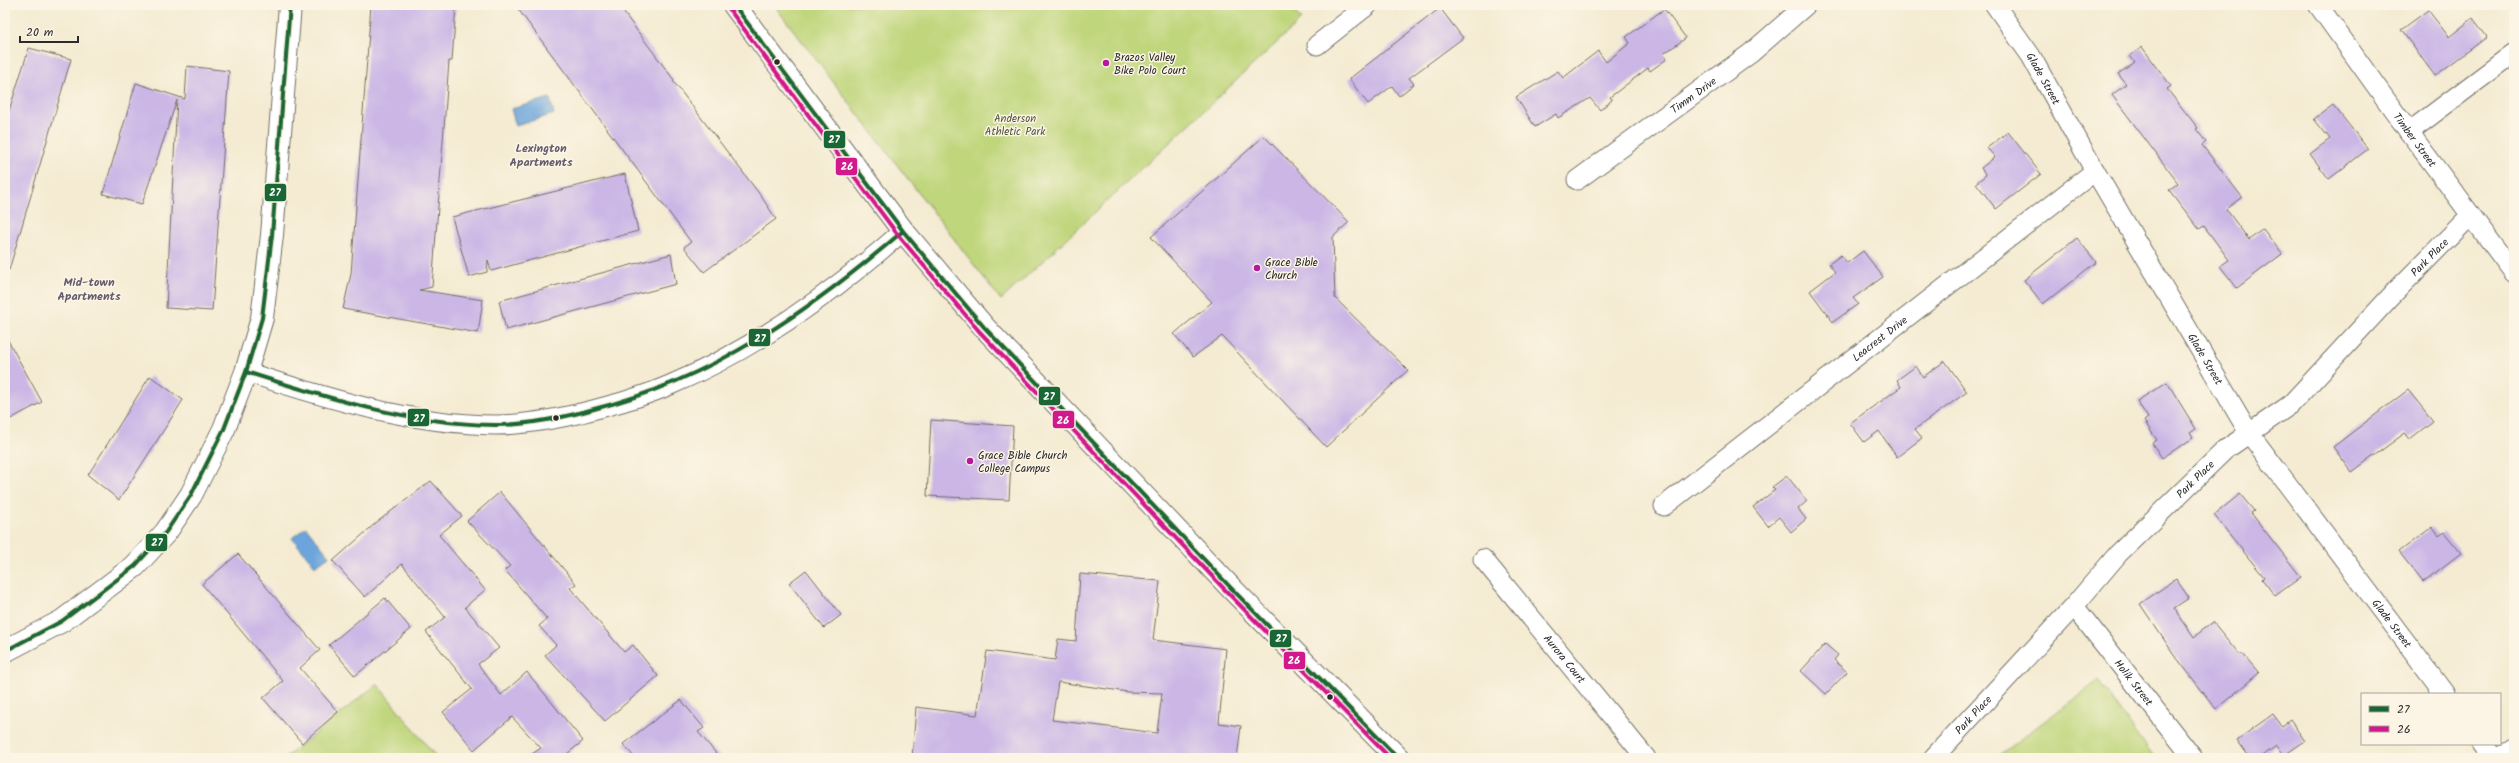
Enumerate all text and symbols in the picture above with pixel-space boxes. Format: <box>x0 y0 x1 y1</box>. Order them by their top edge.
scale bar <box>20 18 78 44</box>
text: 20 m <box>26 23 54 42</box>
place label: Brazos Valley Bike Polo Court <box>1114 49 1187 80</box>
street label: Glade Street <box>2021 49 2065 109</box>
unlabelled marker <box>772 57 782 67</box>
marker: Brazos Valley Bike Polo Court <box>1101 58 1111 68</box>
street label: Timm Drive <box>1667 73 1721 119</box>
street label: Timber Street <box>2388 109 2441 172</box>
park label: Anderson Athletic Park <box>985 110 1046 141</box>
line badge: 27 <box>823 130 846 149</box>
text: 27 <box>828 131 841 149</box>
district label: Lexington Apartments <box>509 139 573 172</box>
line badge: 26 <box>835 157 858 176</box>
text: 26 <box>841 158 853 176</box>
line badge: 27 <box>264 183 287 202</box>
text: 27 <box>269 184 282 202</box>
street label: Park Place <box>2407 234 2453 281</box>
place label: Grace Bible Church <box>1265 254 1318 285</box>
marker: Grace Bible Church <box>1252 263 1262 273</box>
district label: Mid-town Apartments <box>57 273 121 306</box>
street label: Leacrest Drive <box>1849 312 1912 367</box>
line badge: 27 <box>748 328 771 347</box>
text: 27 <box>754 330 767 348</box>
street label: Glade Street <box>2182 330 2227 389</box>
line badge: 27 <box>1038 386 1061 406</box>
text: 27 <box>1043 388 1056 406</box>
line badge: 27 <box>407 408 430 427</box>
text: 27 <box>413 410 426 428</box>
line badge: 26 <box>1052 410 1075 429</box>
text: 26 <box>1057 412 1069 430</box>
unlabelled marker <box>551 413 561 423</box>
place label: Grace Bible Church College Campus <box>978 447 1068 478</box>
marker: Grace Bible Church College Campus <box>965 456 975 466</box>
street label: Park Place <box>2172 456 2219 503</box>
line badge: 27 <box>145 533 168 552</box>
text: 27 <box>151 534 164 552</box>
street label: Glade Street <box>2367 596 2416 653</box>
line badge: 27 <box>1269 629 1292 648</box>
text: 27 <box>1275 630 1288 648</box>
street label: Aurora Court <box>1538 631 1590 688</box>
line badge: 26 <box>1283 651 1306 670</box>
text: 26 <box>1288 652 1300 670</box>
street label: Holik Street <box>2109 656 2158 711</box>
unlabelled marker <box>1325 692 1335 702</box>
street label: Park Place <box>1951 692 1997 739</box>
legend <box>2361 693 2501 745</box>
text: 27 <box>2397 700 2410 719</box>
text: 26 <box>2397 720 2411 739</box>

